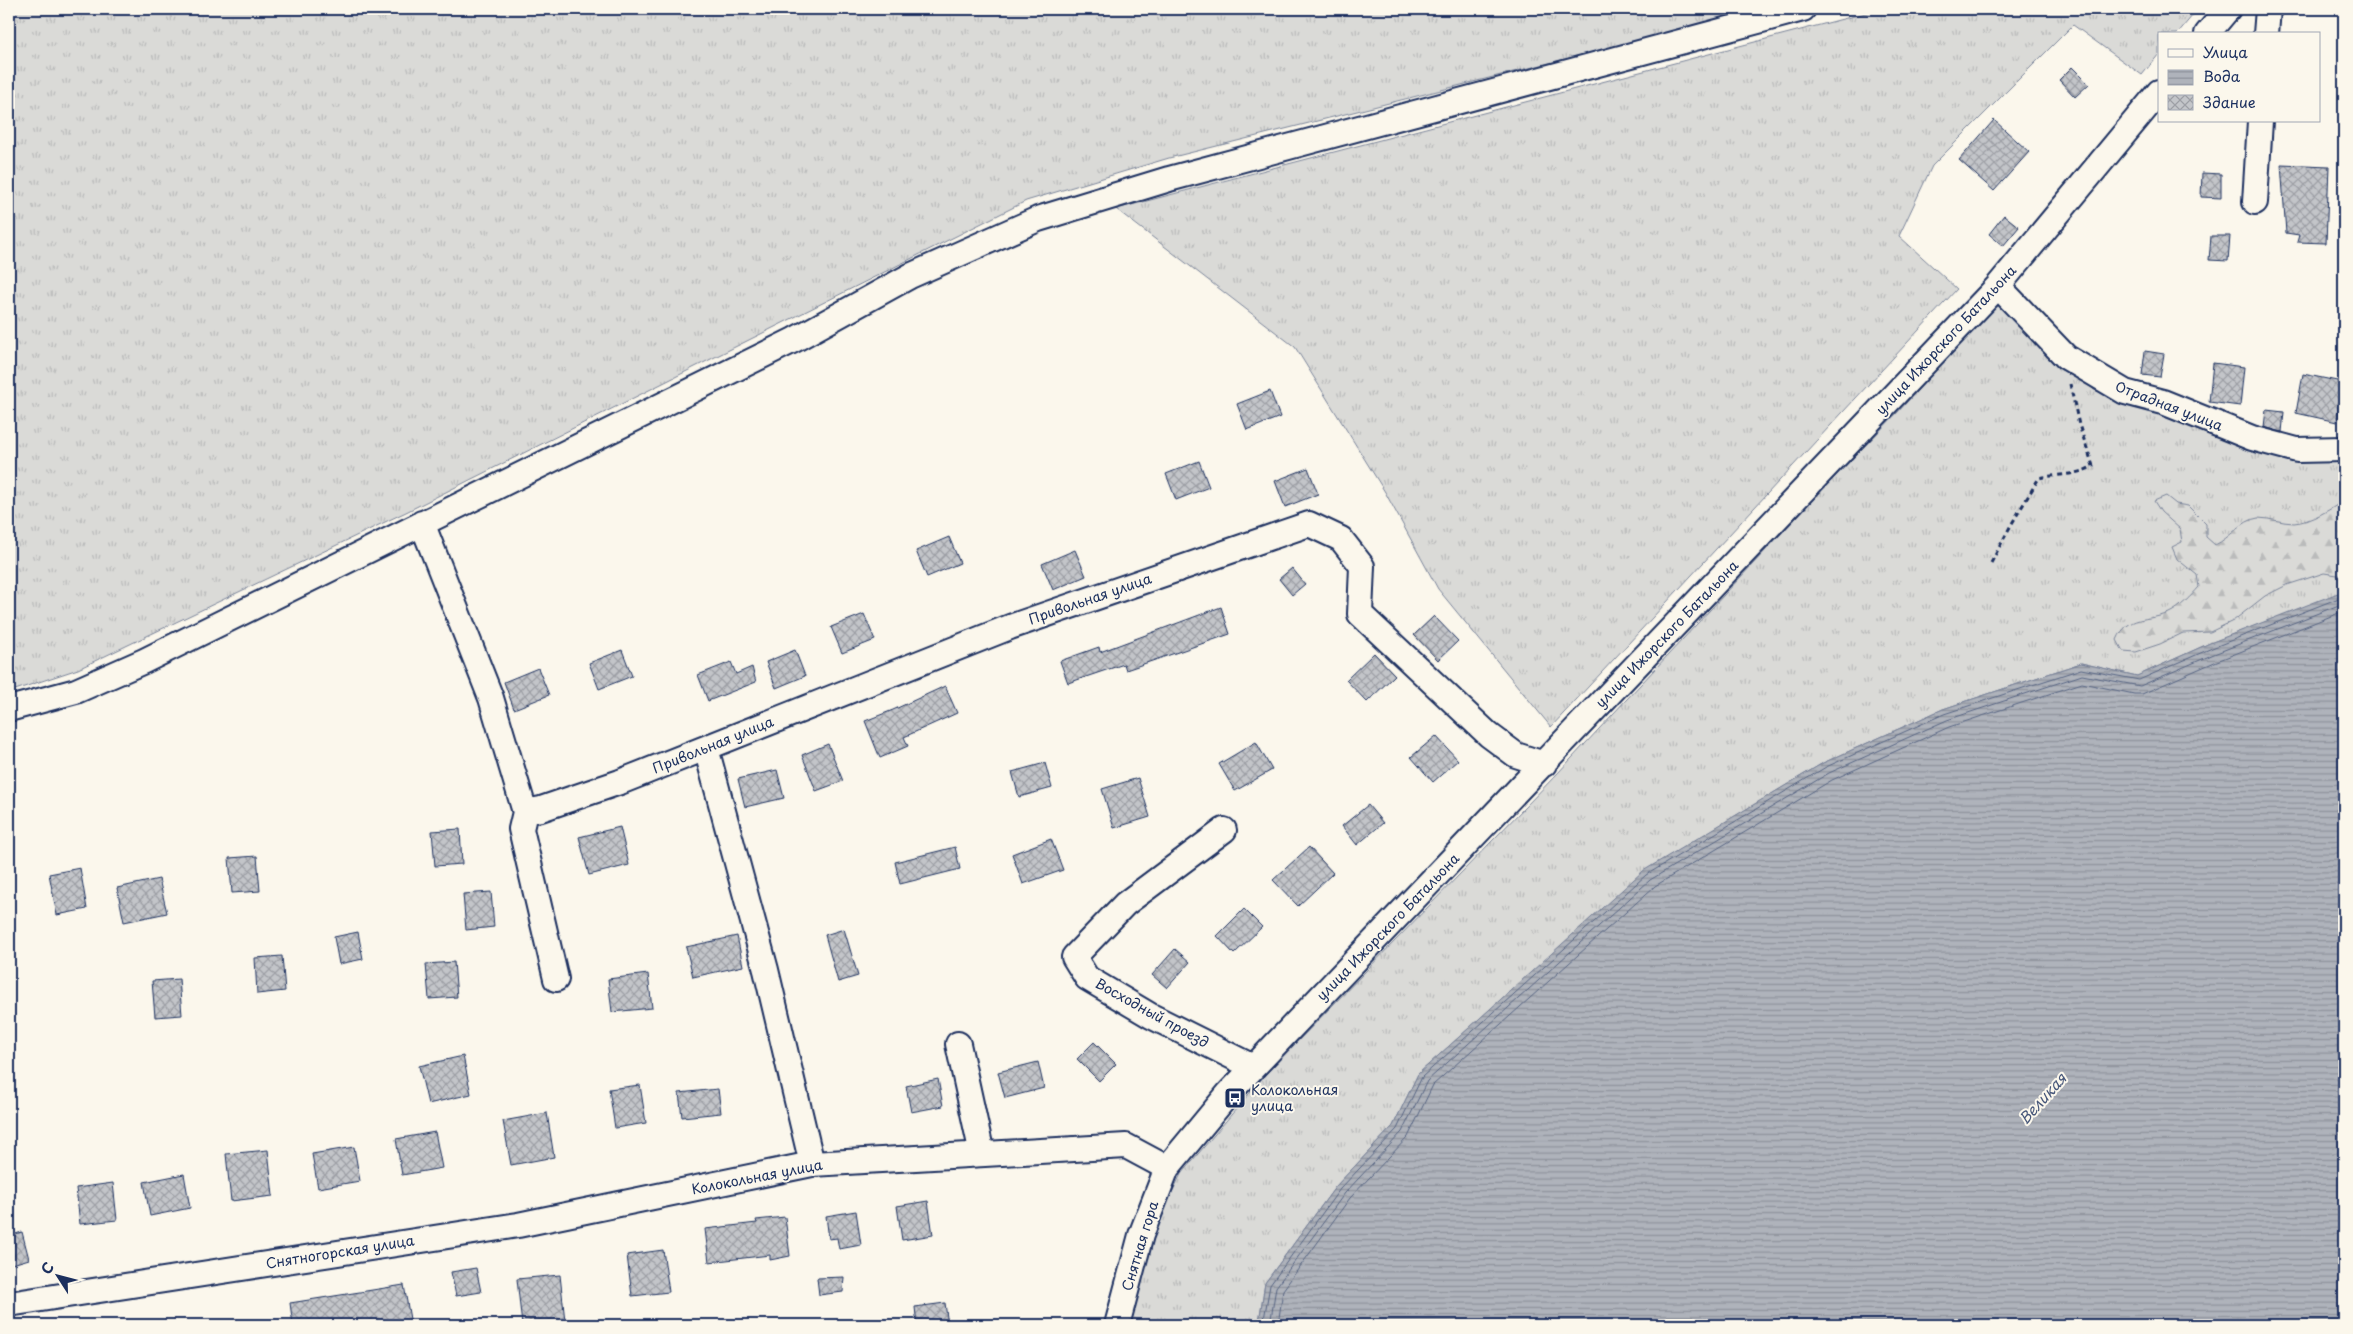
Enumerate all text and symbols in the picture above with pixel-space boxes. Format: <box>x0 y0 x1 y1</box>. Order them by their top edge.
legend <box>2158 32 2320 122</box>
text: Улица <box>2203 40 2248 63</box>
text: Вода <box>2203 64 2241 87</box>
text: Здание <box>2203 90 2256 113</box>
street label: улица Ижорского Батальона <box>1870 260 2021 419</box>
street label: Отрадная улица <box>2112 375 2226 436</box>
street label: улица Ижорского Батальона <box>1590 555 1743 712</box>
street label: Привольная улица <box>1025 568 1154 629</box>
street label: Привольная улица <box>649 711 777 778</box>
street label: улица Ижорского Батальона <box>1311 848 1464 1005</box>
street label: Восходный проезд <box>1092 973 1213 1053</box>
water label: Великая <box>2013 1067 2072 1129</box>
place label: Колокольная улица <box>1251 1079 1338 1116</box>
bus stop icon: Колокольная улица <box>1223 1086 1247 1110</box>
street label: Колокольная улица <box>690 1153 824 1199</box>
street label: Снятная гора <box>1116 1198 1163 1294</box>
street label: Снятногорская улица <box>264 1229 416 1274</box>
north arrow <box>32 1252 82 1302</box>
text: С <box>35 1258 59 1278</box>

